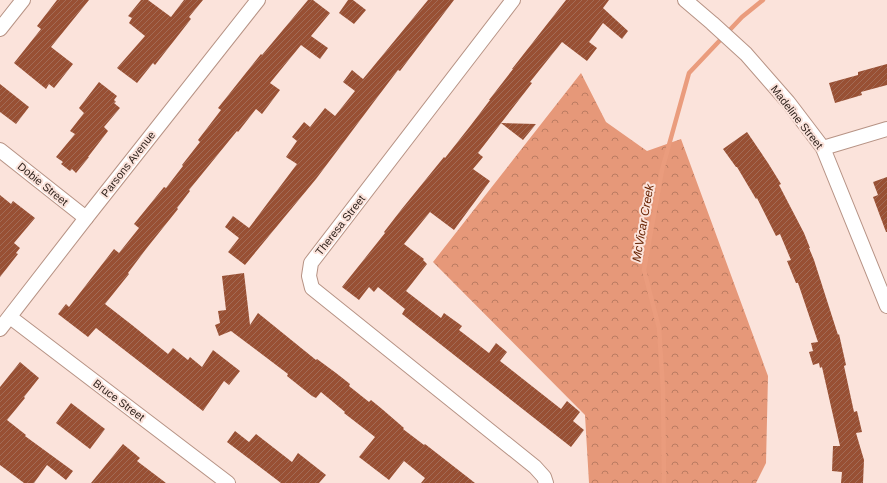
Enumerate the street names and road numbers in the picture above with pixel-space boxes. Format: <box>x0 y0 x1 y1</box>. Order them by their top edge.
street label: Madeline Street <box>769 83 825 151</box>
street label: Parsons Avenue <box>99 129 157 199</box>
street label: Dobie Street <box>15 160 71 208</box>
street label: Theresa Street <box>313 193 367 257</box>
street label: Bruce Street <box>91 377 147 423</box>

